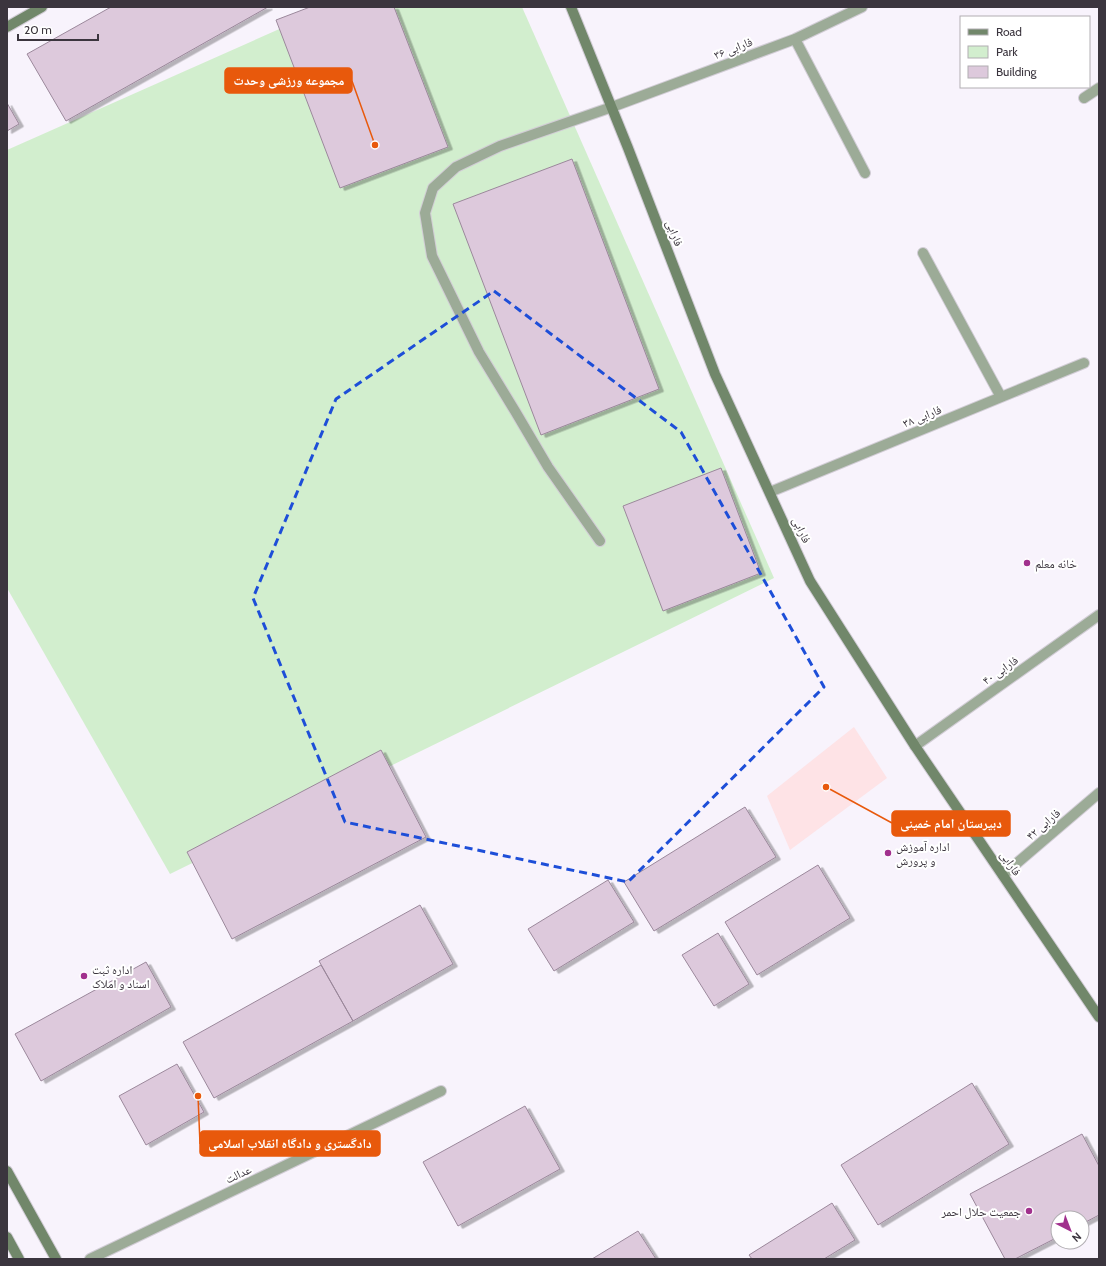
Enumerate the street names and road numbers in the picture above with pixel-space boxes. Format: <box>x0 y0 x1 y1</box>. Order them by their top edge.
street label: فارابی ۳۶ <box>711 34 755 63</box>
street label: فارابی <box>663 218 687 248</box>
street label: فارابی ۳۸ <box>900 401 944 431</box>
street label: فارابی <box>789 515 815 546</box>
street label: فارابی ۴۰ <box>979 652 1021 688</box>
street label: فارابی ۴۲ <box>1023 805 1063 843</box>
street label: فارابی <box>997 848 1025 879</box>
street label: عدالت <box>223 1162 253 1186</box>

